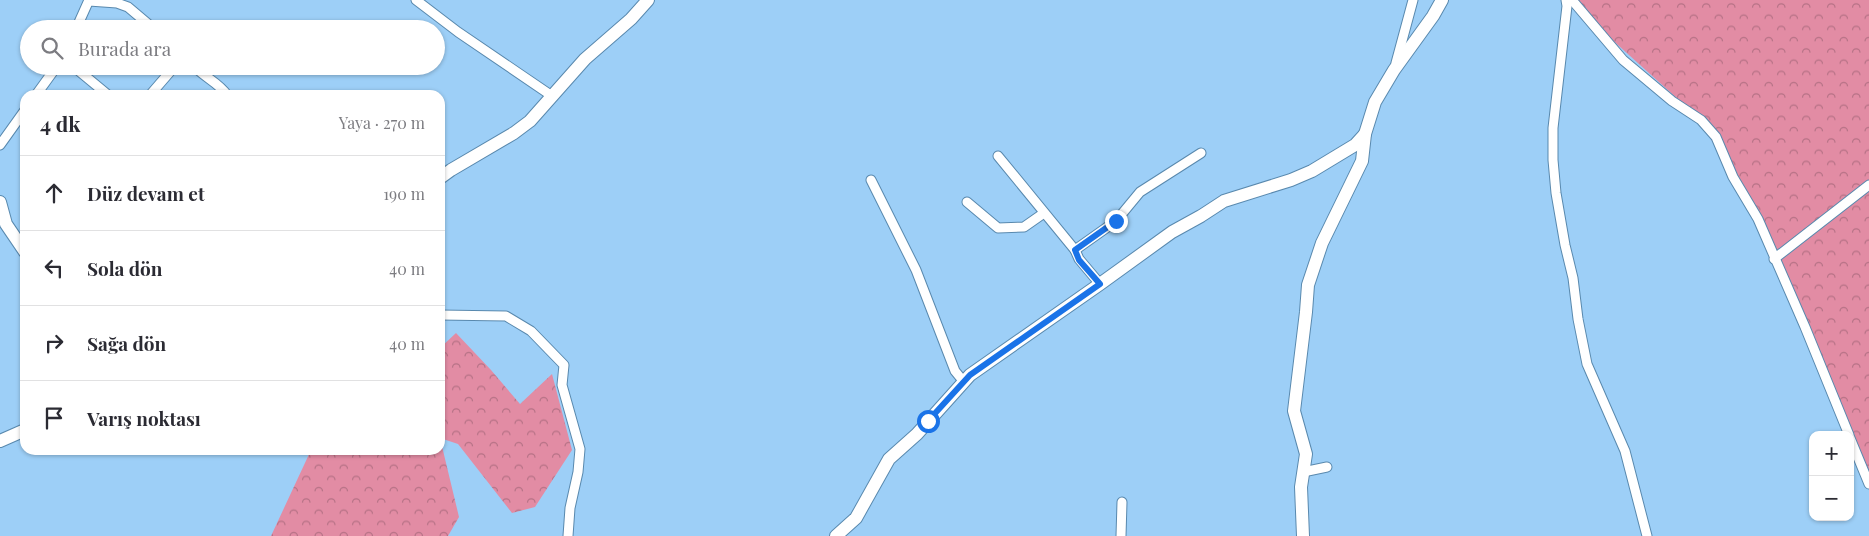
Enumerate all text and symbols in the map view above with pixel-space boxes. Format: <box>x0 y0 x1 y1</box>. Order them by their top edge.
search box <box>20 20 445 75</box>
icon: search <box>38 34 66 62</box>
text: Burada ara <box>78 35 171 61</box>
text: 4 dk <box>40 109 81 137</box>
text: Yaya · 270 m <box>339 112 425 133</box>
icon: ahead <box>40 179 68 207</box>
text: Düz devam et <box>87 180 205 206</box>
text: 190 m <box>383 183 425 204</box>
route end <box>1105 210 1128 233</box>
icon: left <box>40 254 68 282</box>
text: Sola dön <box>87 255 163 281</box>
text: 40 m <box>389 258 425 279</box>
icon: right <box>40 329 68 357</box>
text: Sağa dön <box>87 330 166 356</box>
text: 40 m <box>389 333 425 354</box>
icon: arrive <box>40 404 68 432</box>
text: Varış noktası <box>87 405 201 431</box>
route start <box>917 410 940 433</box>
map controls <box>1809 431 1854 521</box>
button: + <box>1809 431 1854 476</box>
button: − <box>1809 476 1854 521</box>

